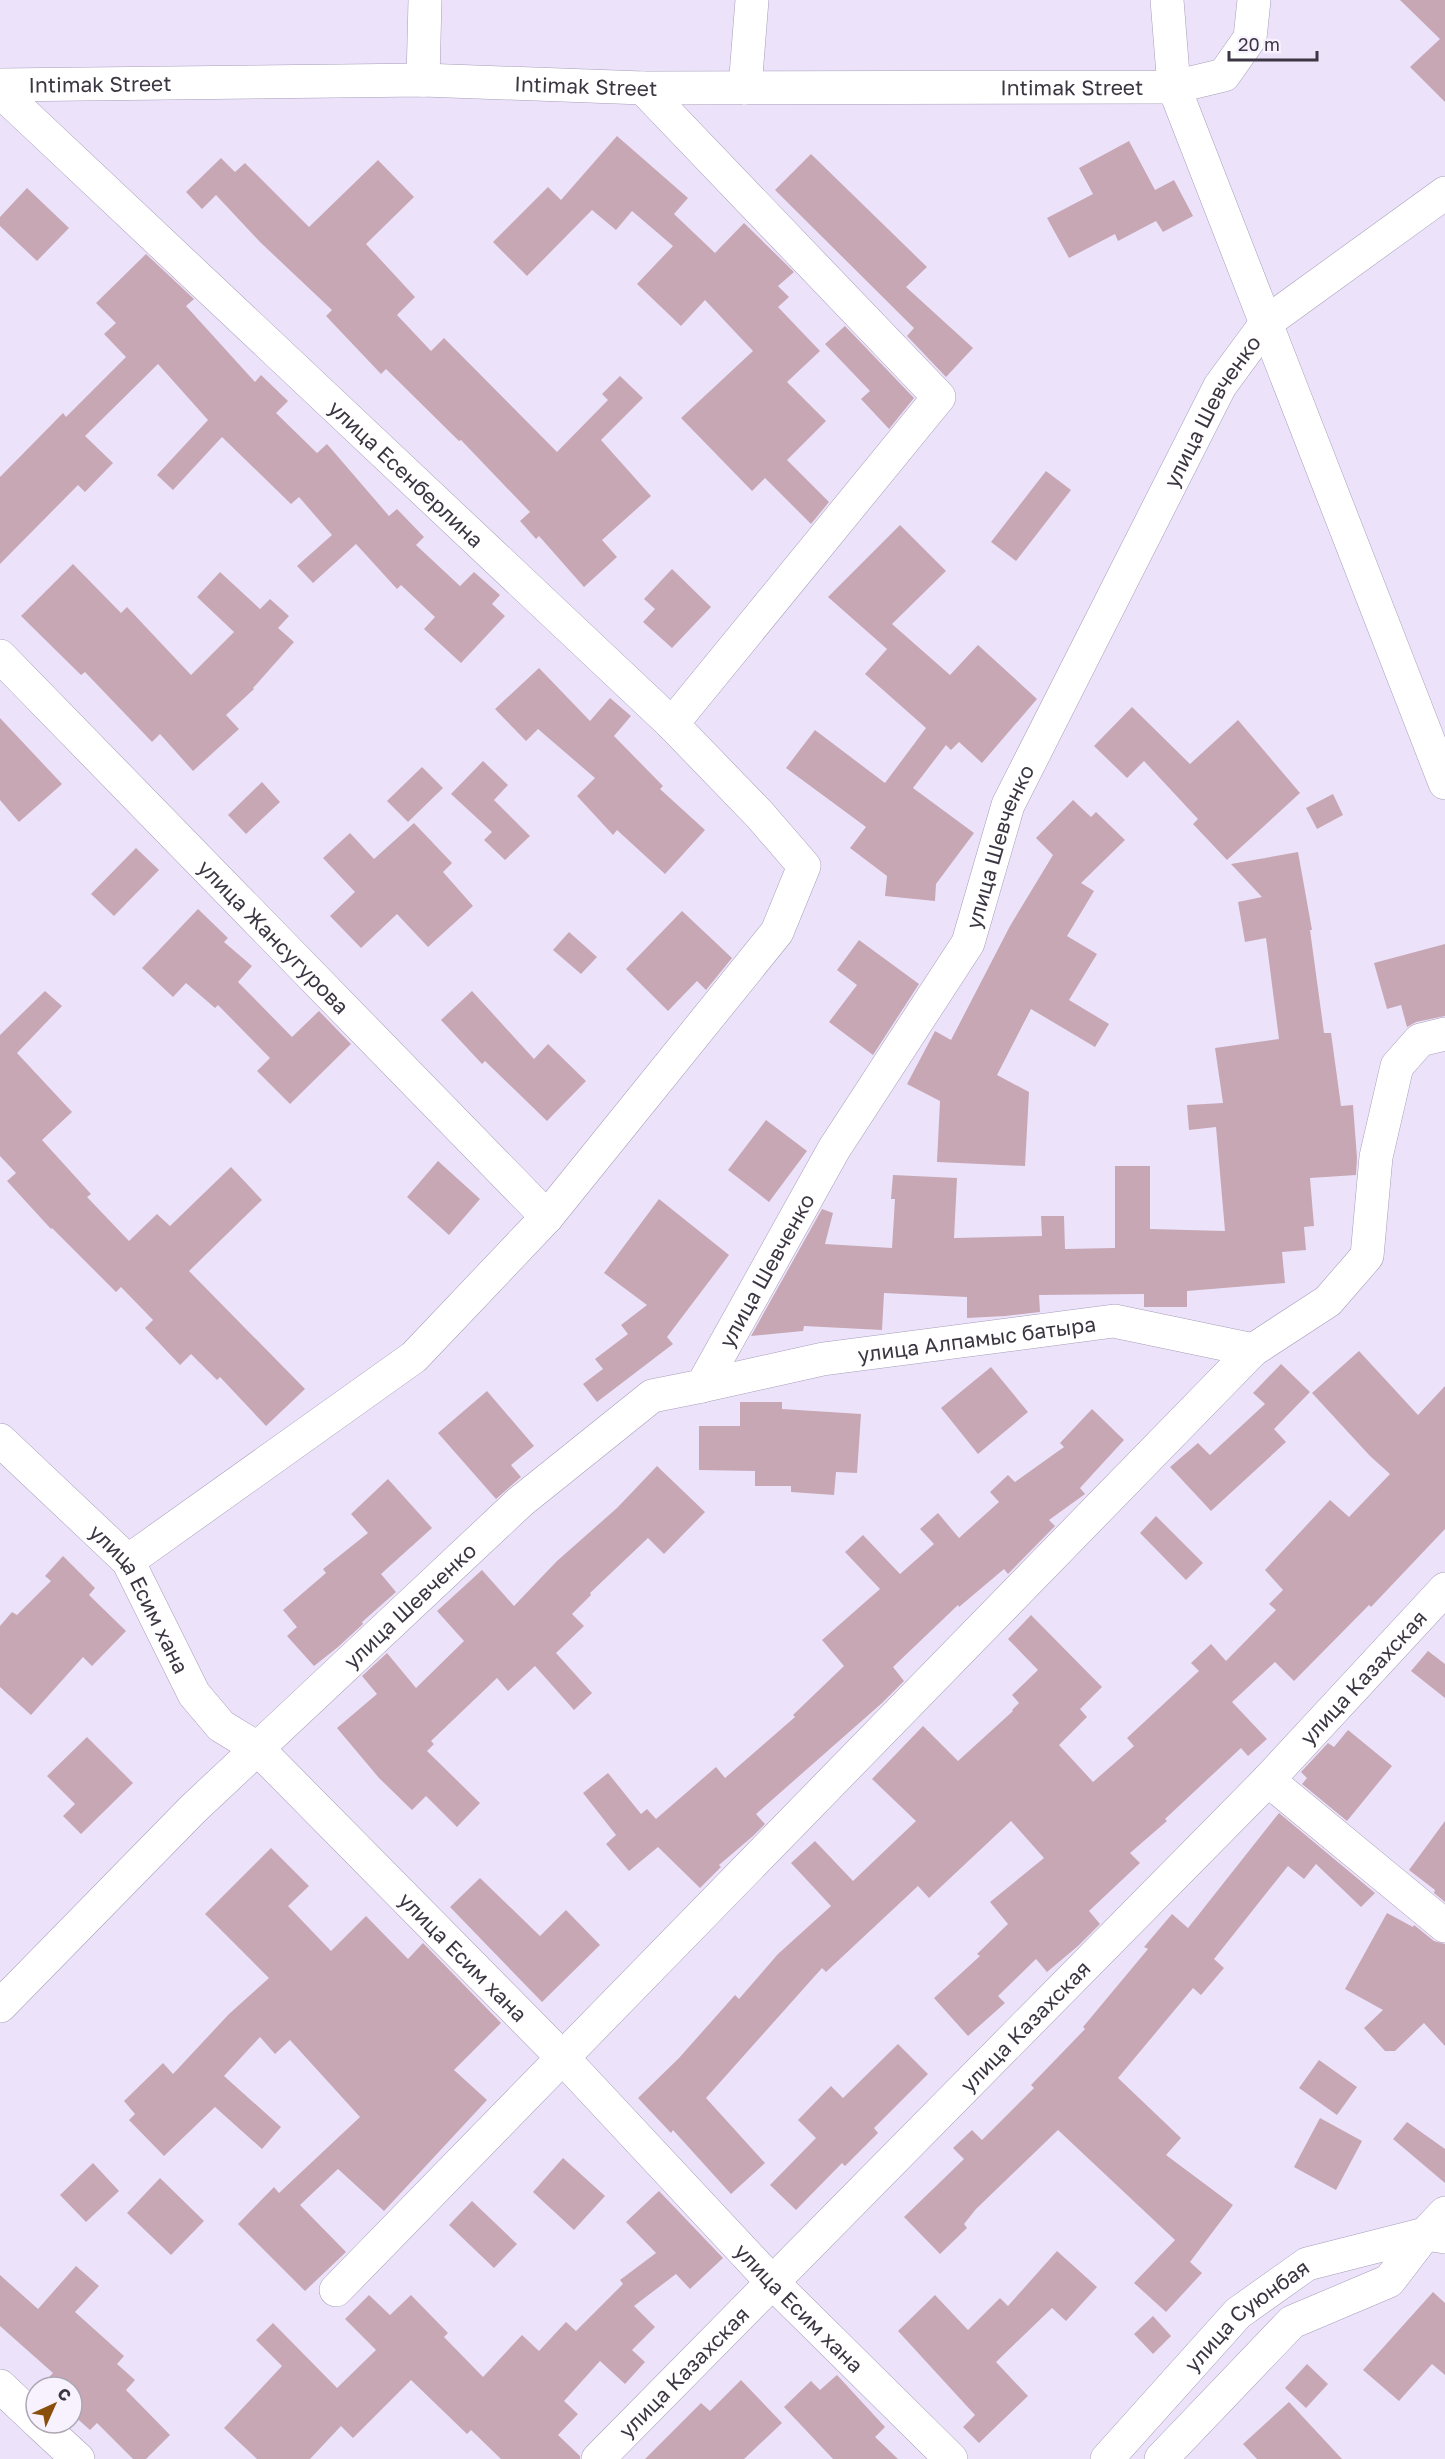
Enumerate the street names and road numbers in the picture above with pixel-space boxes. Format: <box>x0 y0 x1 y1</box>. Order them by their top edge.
street label: Intimak Street <box>28 70 172 98</box>
street label: Intimak Street <box>514 70 657 101</box>
street label: Intimak Street <box>1000 74 1143 100</box>
street label: улица Шевченко <box>1158 330 1266 492</box>
street label: улица Есенберлина <box>323 395 489 553</box>
street label: улица Шевченко <box>960 760 1039 932</box>
street label: улица Жансугурова <box>193 854 355 1019</box>
street label: улица Шевченко <box>713 1189 820 1352</box>
street label: улица Алпамыс батыра <box>856 1311 1097 1367</box>
street label: улица Есим хана <box>84 1518 195 1678</box>
street label: улица Шевченко <box>338 1537 481 1674</box>
street label: улица Казахская <box>1294 1604 1432 1750</box>
street label: улица Есим хана <box>393 1886 533 2027</box>
street label: улица Казахская <box>955 1955 1096 2097</box>
street label: улица Есим хана <box>729 2238 869 2378</box>
street label: улица Суюнбая <box>1179 2254 1314 2377</box>
street label: улица Казахская <box>613 2301 754 2443</box>

